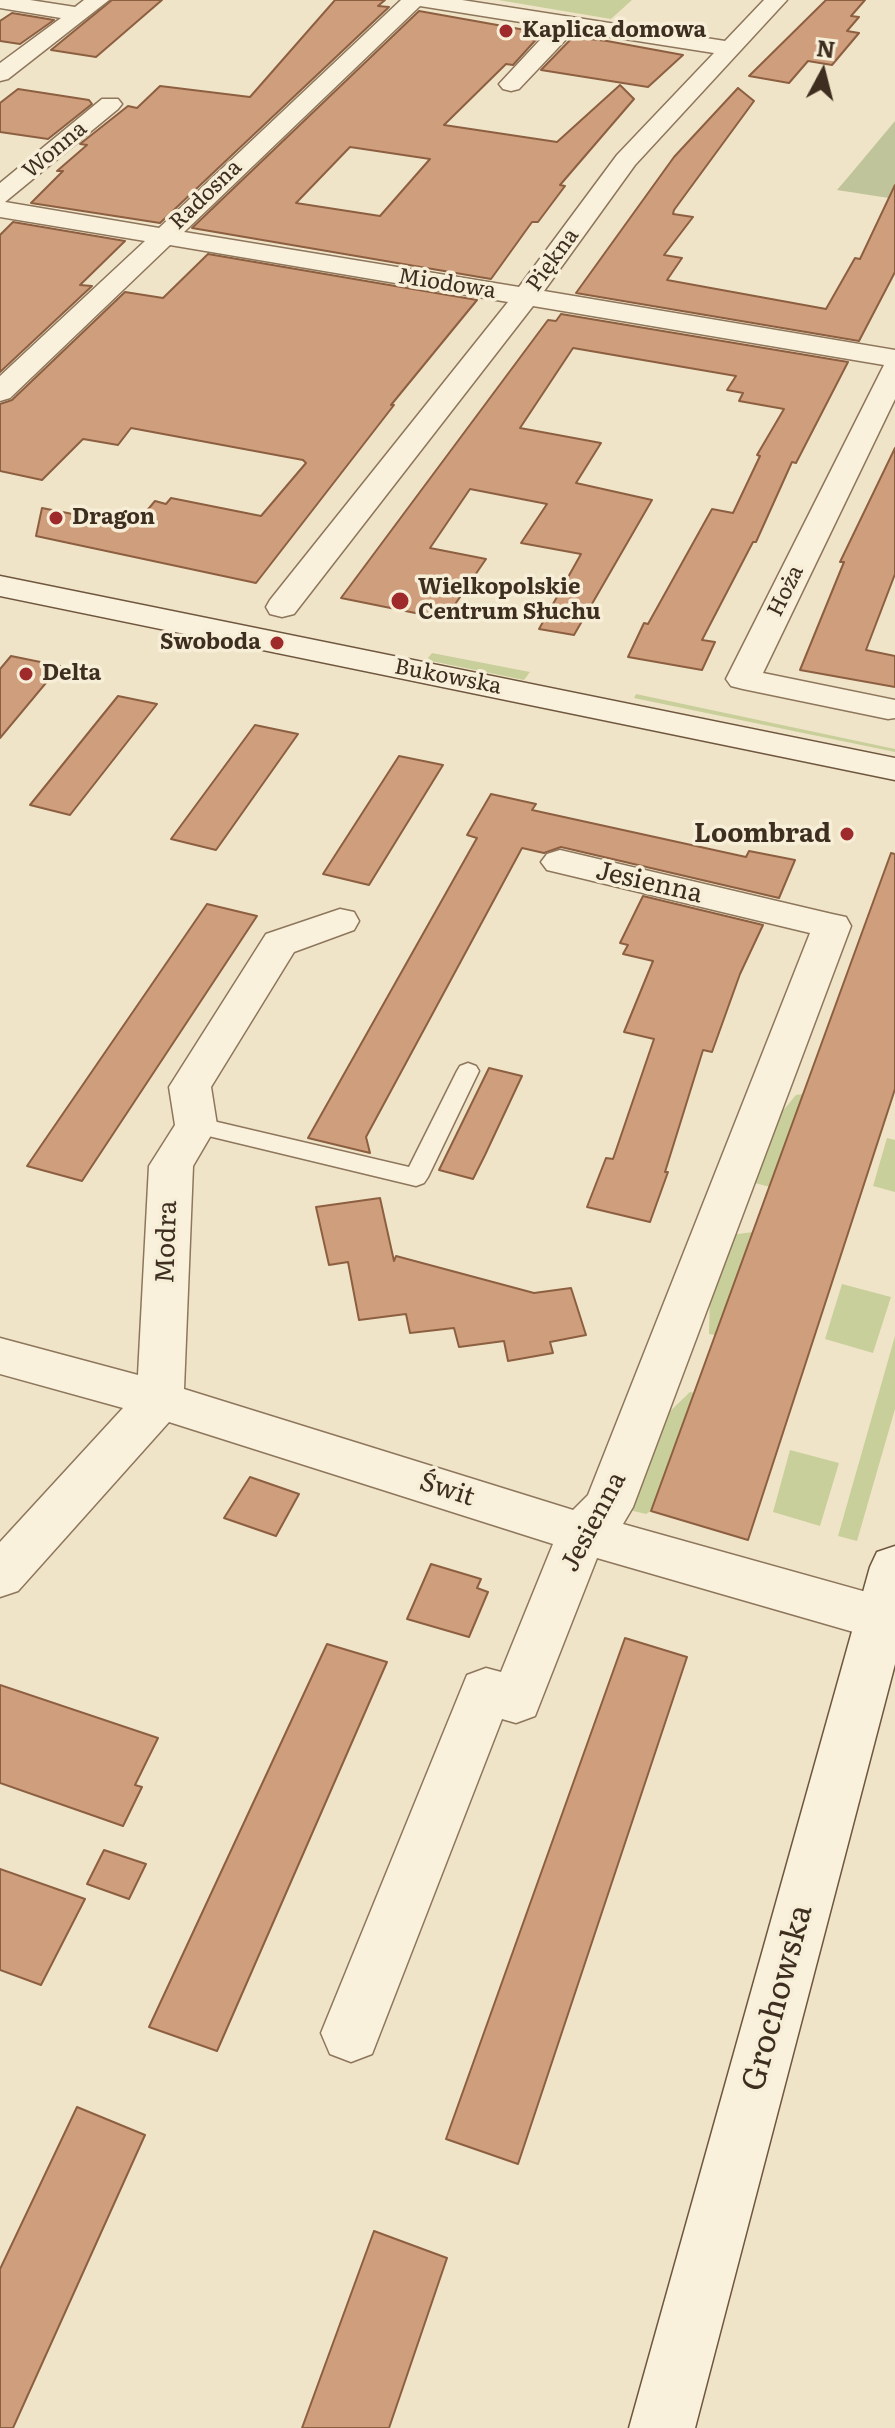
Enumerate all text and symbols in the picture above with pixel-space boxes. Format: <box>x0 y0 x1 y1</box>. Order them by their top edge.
place label: Kaplica domowa <box>522 18 706 44</box>
marker: Kaplica domowa <box>497 22 515 40</box>
text: N <box>815 30 837 65</box>
north arrow <box>783 32 863 112</box>
street label: Wonna <box>18 116 92 184</box>
street label: Radosna <box>165 154 247 236</box>
street label: Piękna <box>521 223 585 297</box>
street label: Miodowa <box>396 263 498 305</box>
place label: Dragon <box>72 505 155 531</box>
marker: Dragon <box>47 509 65 527</box>
street label: Hoża <box>762 561 810 621</box>
place label: Wielkopolskie Centrum Słuchu <box>418 575 601 626</box>
marker: Wielkopolskie Centrum Słuchu <box>389 590 411 612</box>
place label: Swoboda <box>160 630 261 656</box>
marker: Swoboda <box>268 634 286 652</box>
street label: Bukowska <box>392 654 504 700</box>
place label: Delta <box>42 661 101 687</box>
marker: Delta <box>17 665 35 683</box>
place label: Loombrad <box>694 818 831 850</box>
marker: Loombrad <box>838 825 856 843</box>
street label: Jesienna <box>593 856 705 910</box>
street label: Modra <box>150 1200 184 1284</box>
street label: Świt <box>416 1467 478 1513</box>
street label: Jesienna <box>555 1467 633 1577</box>
street label: Grochowska <box>735 1901 821 2095</box>

